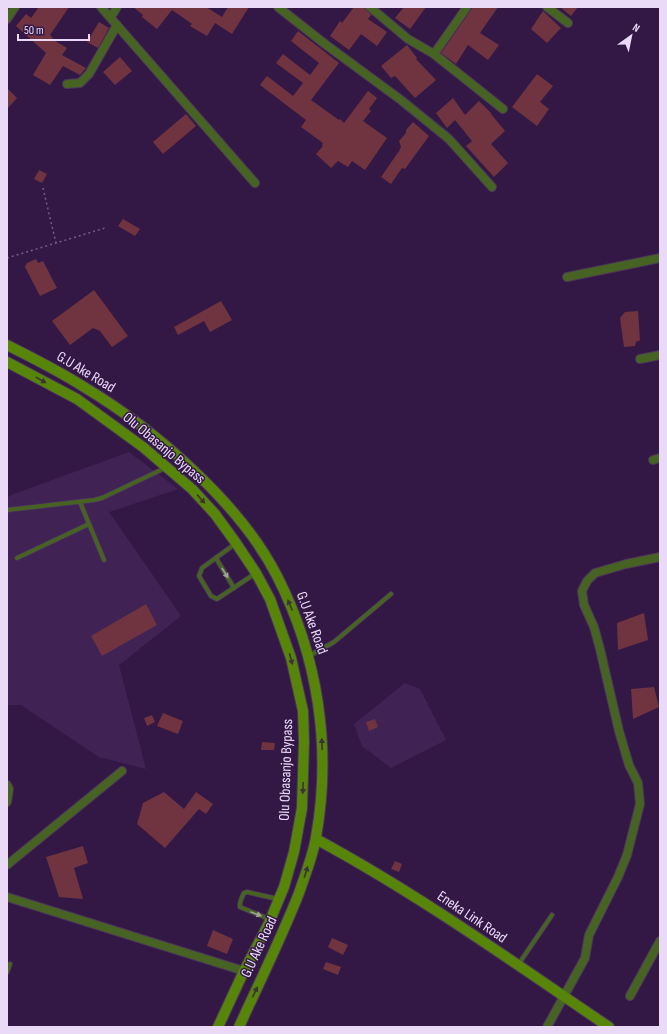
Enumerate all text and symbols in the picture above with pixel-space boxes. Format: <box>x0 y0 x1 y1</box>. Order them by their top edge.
scale bar <box>18 16 89 42</box>
north arrow <box>611 16 651 56</box>
text: N <box>630 21 642 35</box>
text: 50 m <box>24 23 44 38</box>
street label: G.U Ake Road <box>53 347 119 397</box>
one-way arrow <box>35 377 47 383</box>
street label: Olu Obasanjo Bypass <box>119 408 209 488</box>
one-way arrow <box>196 494 206 504</box>
one-way arrow <box>221 568 229 578</box>
street label: G.U Ake Road <box>292 589 332 657</box>
one-way arrow <box>287 599 293 610</box>
one-way arrow <box>288 654 294 666</box>
street label: Olu Obasanjo Bypass <box>275 719 297 821</box>
one-way arrow <box>319 737 325 750</box>
one-way arrow <box>300 782 306 795</box>
one-way arrow <box>303 866 309 878</box>
street label: Eneka Link Road <box>433 887 511 947</box>
one-way arrow <box>250 911 262 917</box>
street label: G.U Ake Road <box>237 913 281 981</box>
one-way arrow <box>252 986 258 997</box>

